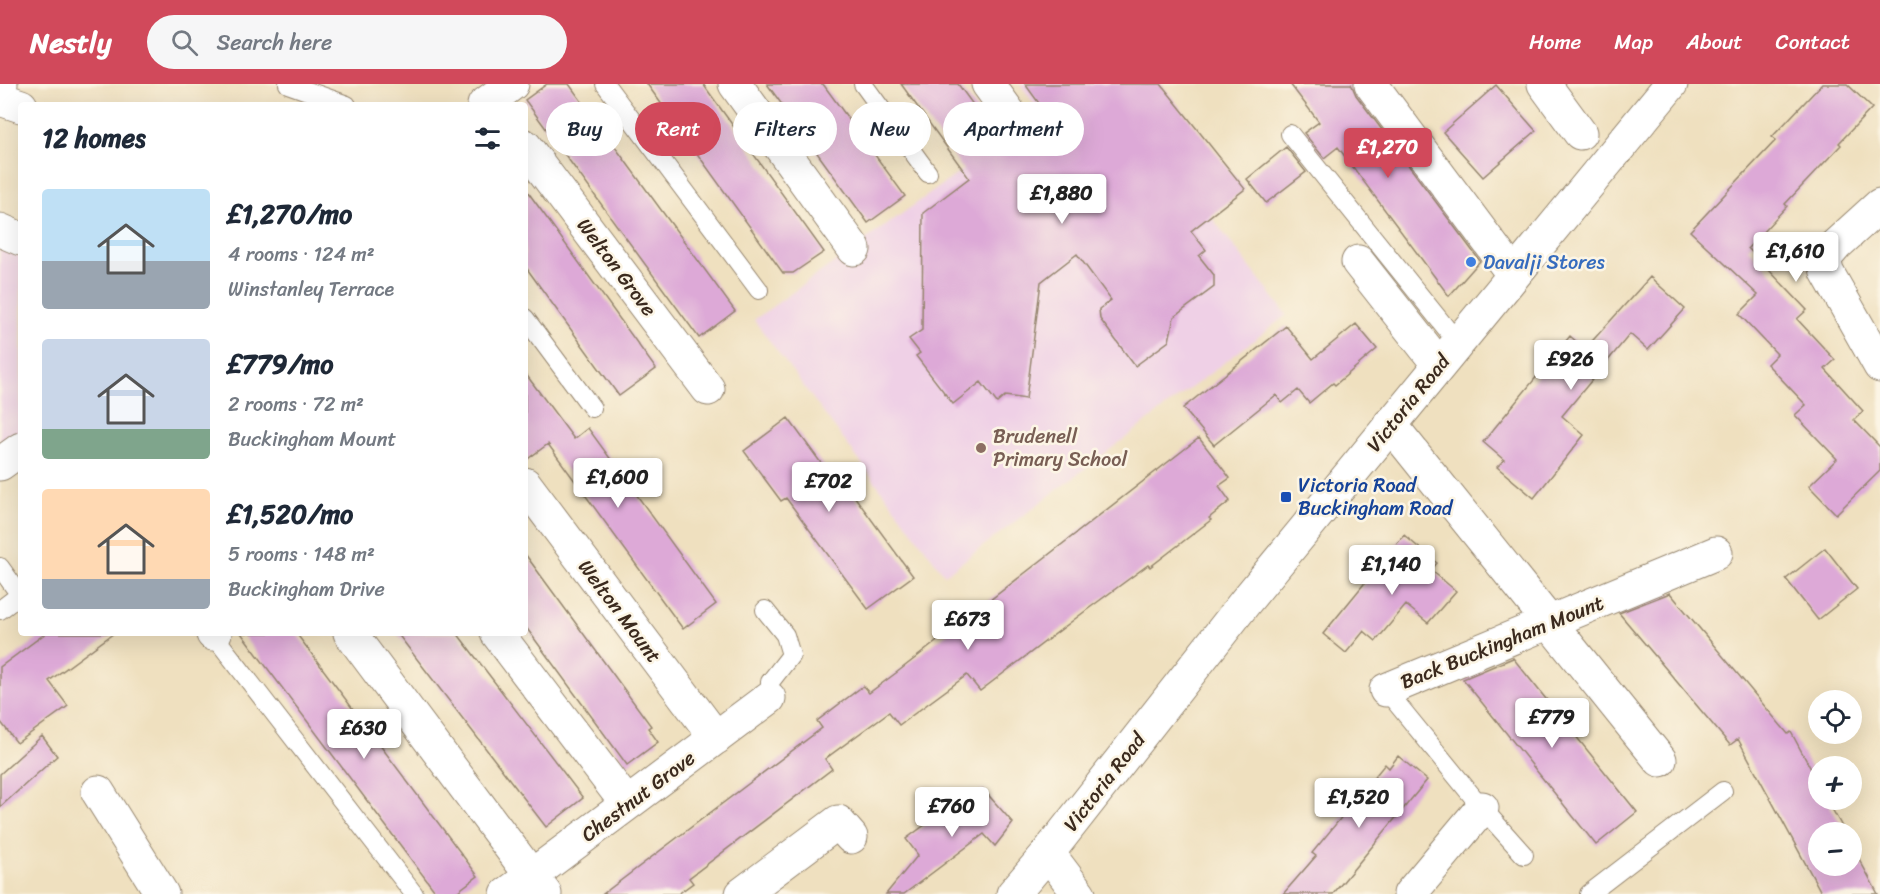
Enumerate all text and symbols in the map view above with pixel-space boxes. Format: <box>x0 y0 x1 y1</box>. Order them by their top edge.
search box <box>147 15 567 69</box>
text: Nestly <box>30 18 111 67</box>
text: Search here <box>216 23 332 62</box>
text: Home <box>1529 23 1581 61</box>
text: Map <box>1614 23 1653 61</box>
text: About <box>1686 23 1743 61</box>
text: Contact <box>1776 23 1850 61</box>
icon: search <box>168 26 201 59</box>
chip: Buy <box>546 102 623 156</box>
chip: Rent <box>635 102 721 156</box>
chip: Filters <box>733 102 837 156</box>
chip: New <box>849 102 931 156</box>
chip: Apartment <box>943 102 1084 156</box>
text: 12 homes <box>42 115 146 161</box>
icon: filters <box>471 122 504 155</box>
pin: £1,270 <box>1339 128 1437 179</box>
text: £1,270 <box>1358 130 1418 165</box>
pin: £1,880 <box>1013 174 1111 225</box>
text: £1,880 <box>1031 176 1093 211</box>
text: £1,270/mo <box>228 191 352 237</box>
street label: Welton Grove <box>568 210 666 324</box>
icon: home <box>90 213 162 285</box>
pin: £1,610 <box>1747 232 1845 283</box>
text: £1,610 <box>1767 234 1825 269</box>
text: 4 rooms · 124 m² <box>228 237 375 272</box>
place label: Davalji Stores <box>1483 245 1606 280</box>
marker: Davalji Stores <box>1464 255 1478 269</box>
text: Winstanley Terrace <box>228 272 394 307</box>
pin: £926 <box>1535 340 1607 391</box>
text: £779/mo <box>228 341 334 387</box>
text: £926 <box>1548 342 1594 377</box>
street label: Victoria Road <box>1358 345 1460 460</box>
icon: home <box>90 363 162 435</box>
text: 2 rooms · 72 m² <box>228 387 364 422</box>
place label: Brudenell Primary School <box>993 419 1128 477</box>
text: Buckingham Mount <box>228 422 396 457</box>
marker: Brudenell Primary School <box>974 441 988 455</box>
pin: £1,600 <box>569 458 667 509</box>
text: £1,600 <box>587 460 649 495</box>
pin: £702 <box>793 462 865 513</box>
text: £702 <box>806 464 852 499</box>
place label: Victoria Road Buckingham Road <box>1298 468 1454 526</box>
marker: Victoria Road Buckingham Road <box>1279 490 1293 504</box>
text: £1,520/mo <box>228 491 353 537</box>
icon: home <box>90 513 162 585</box>
text: 5 rooms · 148 m² <box>228 537 375 572</box>
pin: £1,140 <box>1343 545 1441 596</box>
text: £1,140 <box>1363 547 1421 582</box>
street label: Welton Mount <box>569 552 671 671</box>
text: Buckingham Drive <box>228 572 385 607</box>
street label: Back Buckingham Mount <box>1395 586 1610 699</box>
pin: £673 <box>932 600 1004 651</box>
text: £673 <box>946 602 990 637</box>
map controls <box>1808 690 1862 876</box>
button: locate <box>1808 690 1862 744</box>
pin: £779 <box>1516 698 1588 749</box>
text: £779 <box>1529 700 1575 735</box>
pin: £630 <box>328 709 400 760</box>
text: £630 <box>341 711 387 746</box>
street label: Victoria Road <box>1054 724 1155 840</box>
street label: Chestnut Grove <box>573 741 703 851</box>
button: + <box>1808 756 1862 810</box>
pin: £1,520 <box>1310 778 1408 829</box>
text: £1,520 <box>1329 780 1389 815</box>
pin: £760 <box>916 787 988 838</box>
text: £760 <box>929 789 975 824</box>
button: − <box>1808 822 1862 876</box>

